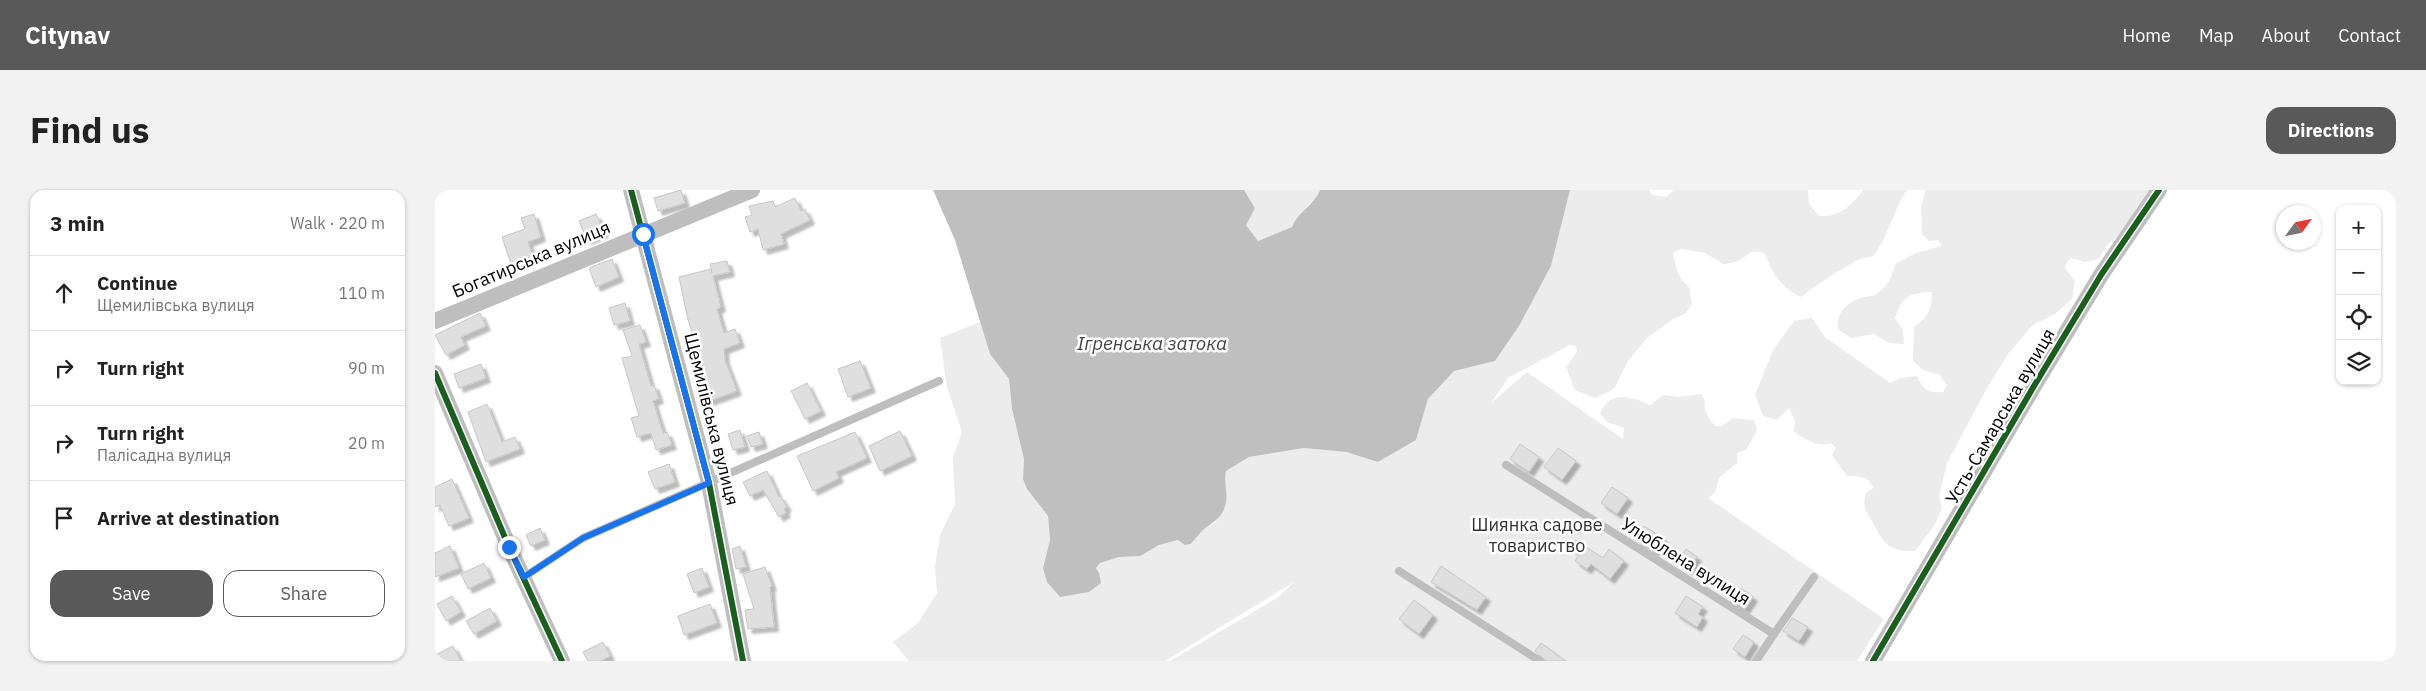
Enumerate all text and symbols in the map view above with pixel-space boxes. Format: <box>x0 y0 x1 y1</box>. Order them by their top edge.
text: Citynav <box>25 19 110 51</box>
text: Home <box>2123 24 2171 47</box>
text: Map <box>2199 24 2234 47</box>
text: About <box>2262 24 2310 47</box>
text: Contact <box>2338 24 2401 47</box>
text: Find us <box>30 107 149 153</box>
button: Directions <box>2266 107 2396 154</box>
north arrow <box>2276 205 2321 250</box>
map controls <box>2336 205 2381 385</box>
button: + <box>2336 205 2381 250</box>
text: 3 min <box>50 209 105 237</box>
text: Walk · 220 m <box>290 213 385 233</box>
street label: Богатирська вулиця <box>448 215 614 303</box>
route start <box>632 223 655 246</box>
button: − <box>2336 250 2381 295</box>
text: Continue <box>97 271 177 295</box>
icon: ahead <box>50 279 78 307</box>
text: 110 m <box>338 283 385 303</box>
text: Щемилівська вулиця <box>97 295 255 315</box>
button: locate <box>2336 295 2381 340</box>
street label: Усть-Самарська вулиця <box>1940 324 2060 508</box>
street label: Щемилівська вулиця <box>679 330 745 508</box>
water label: Ігренська затока <box>1077 331 1227 355</box>
button: layers <box>2336 340 2381 385</box>
icon: right <box>50 354 78 382</box>
text: Turn right <box>97 356 184 380</box>
text: 90 m <box>348 358 385 378</box>
text: Turn right <box>97 421 184 445</box>
icon: right <box>50 429 78 457</box>
text: 20 m <box>348 433 385 453</box>
text: Палісадна вулиця <box>97 445 231 465</box>
icon: arrive <box>50 504 78 532</box>
text: Arrive at destination <box>97 506 280 530</box>
street label: Улюблена вулиця <box>1617 512 1755 610</box>
park label: Шиянка садове товариство <box>1471 513 1603 557</box>
route end <box>498 536 521 559</box>
button: Save <box>50 570 213 617</box>
button: Share <box>223 570 385 617</box>

